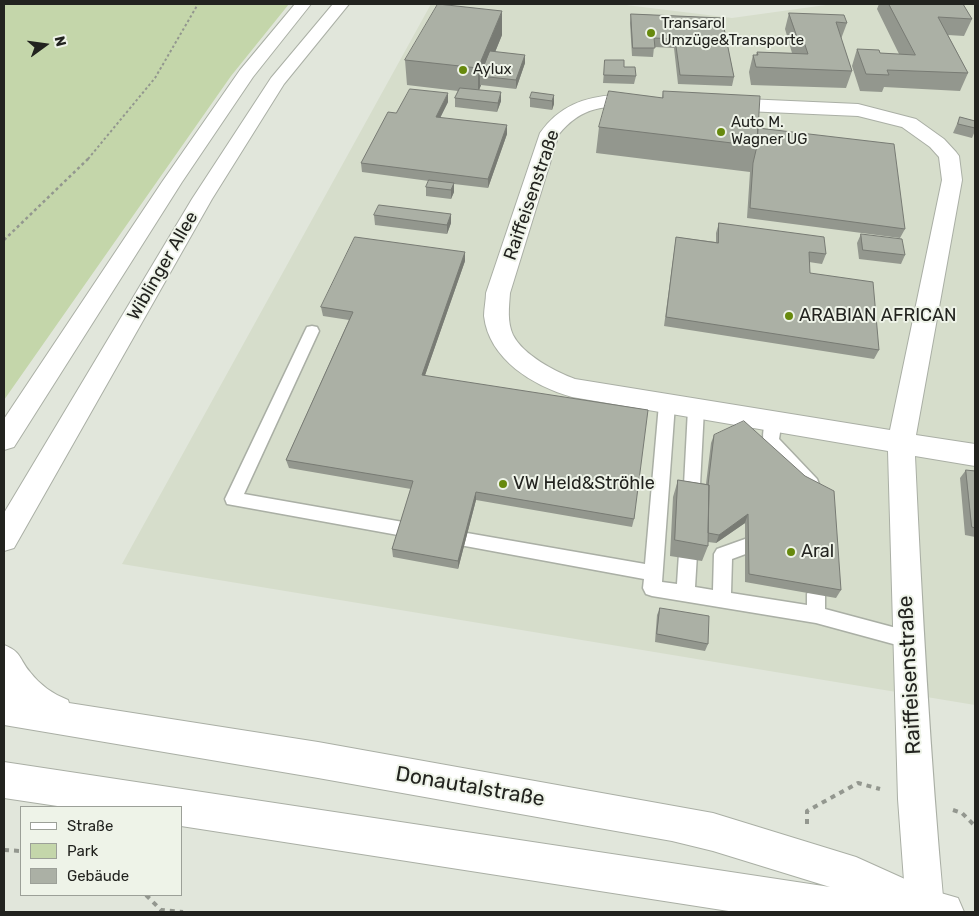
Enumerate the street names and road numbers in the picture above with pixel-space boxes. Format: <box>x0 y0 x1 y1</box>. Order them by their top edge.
street label: Raiffeisenstraße <box>500 127 564 263</box>
street label: Wiblinger Allee <box>123 208 203 324</box>
street label: Raiffeisenstraße <box>893 595 927 755</box>
street label: Donautalstraße <box>394 761 546 813</box>

